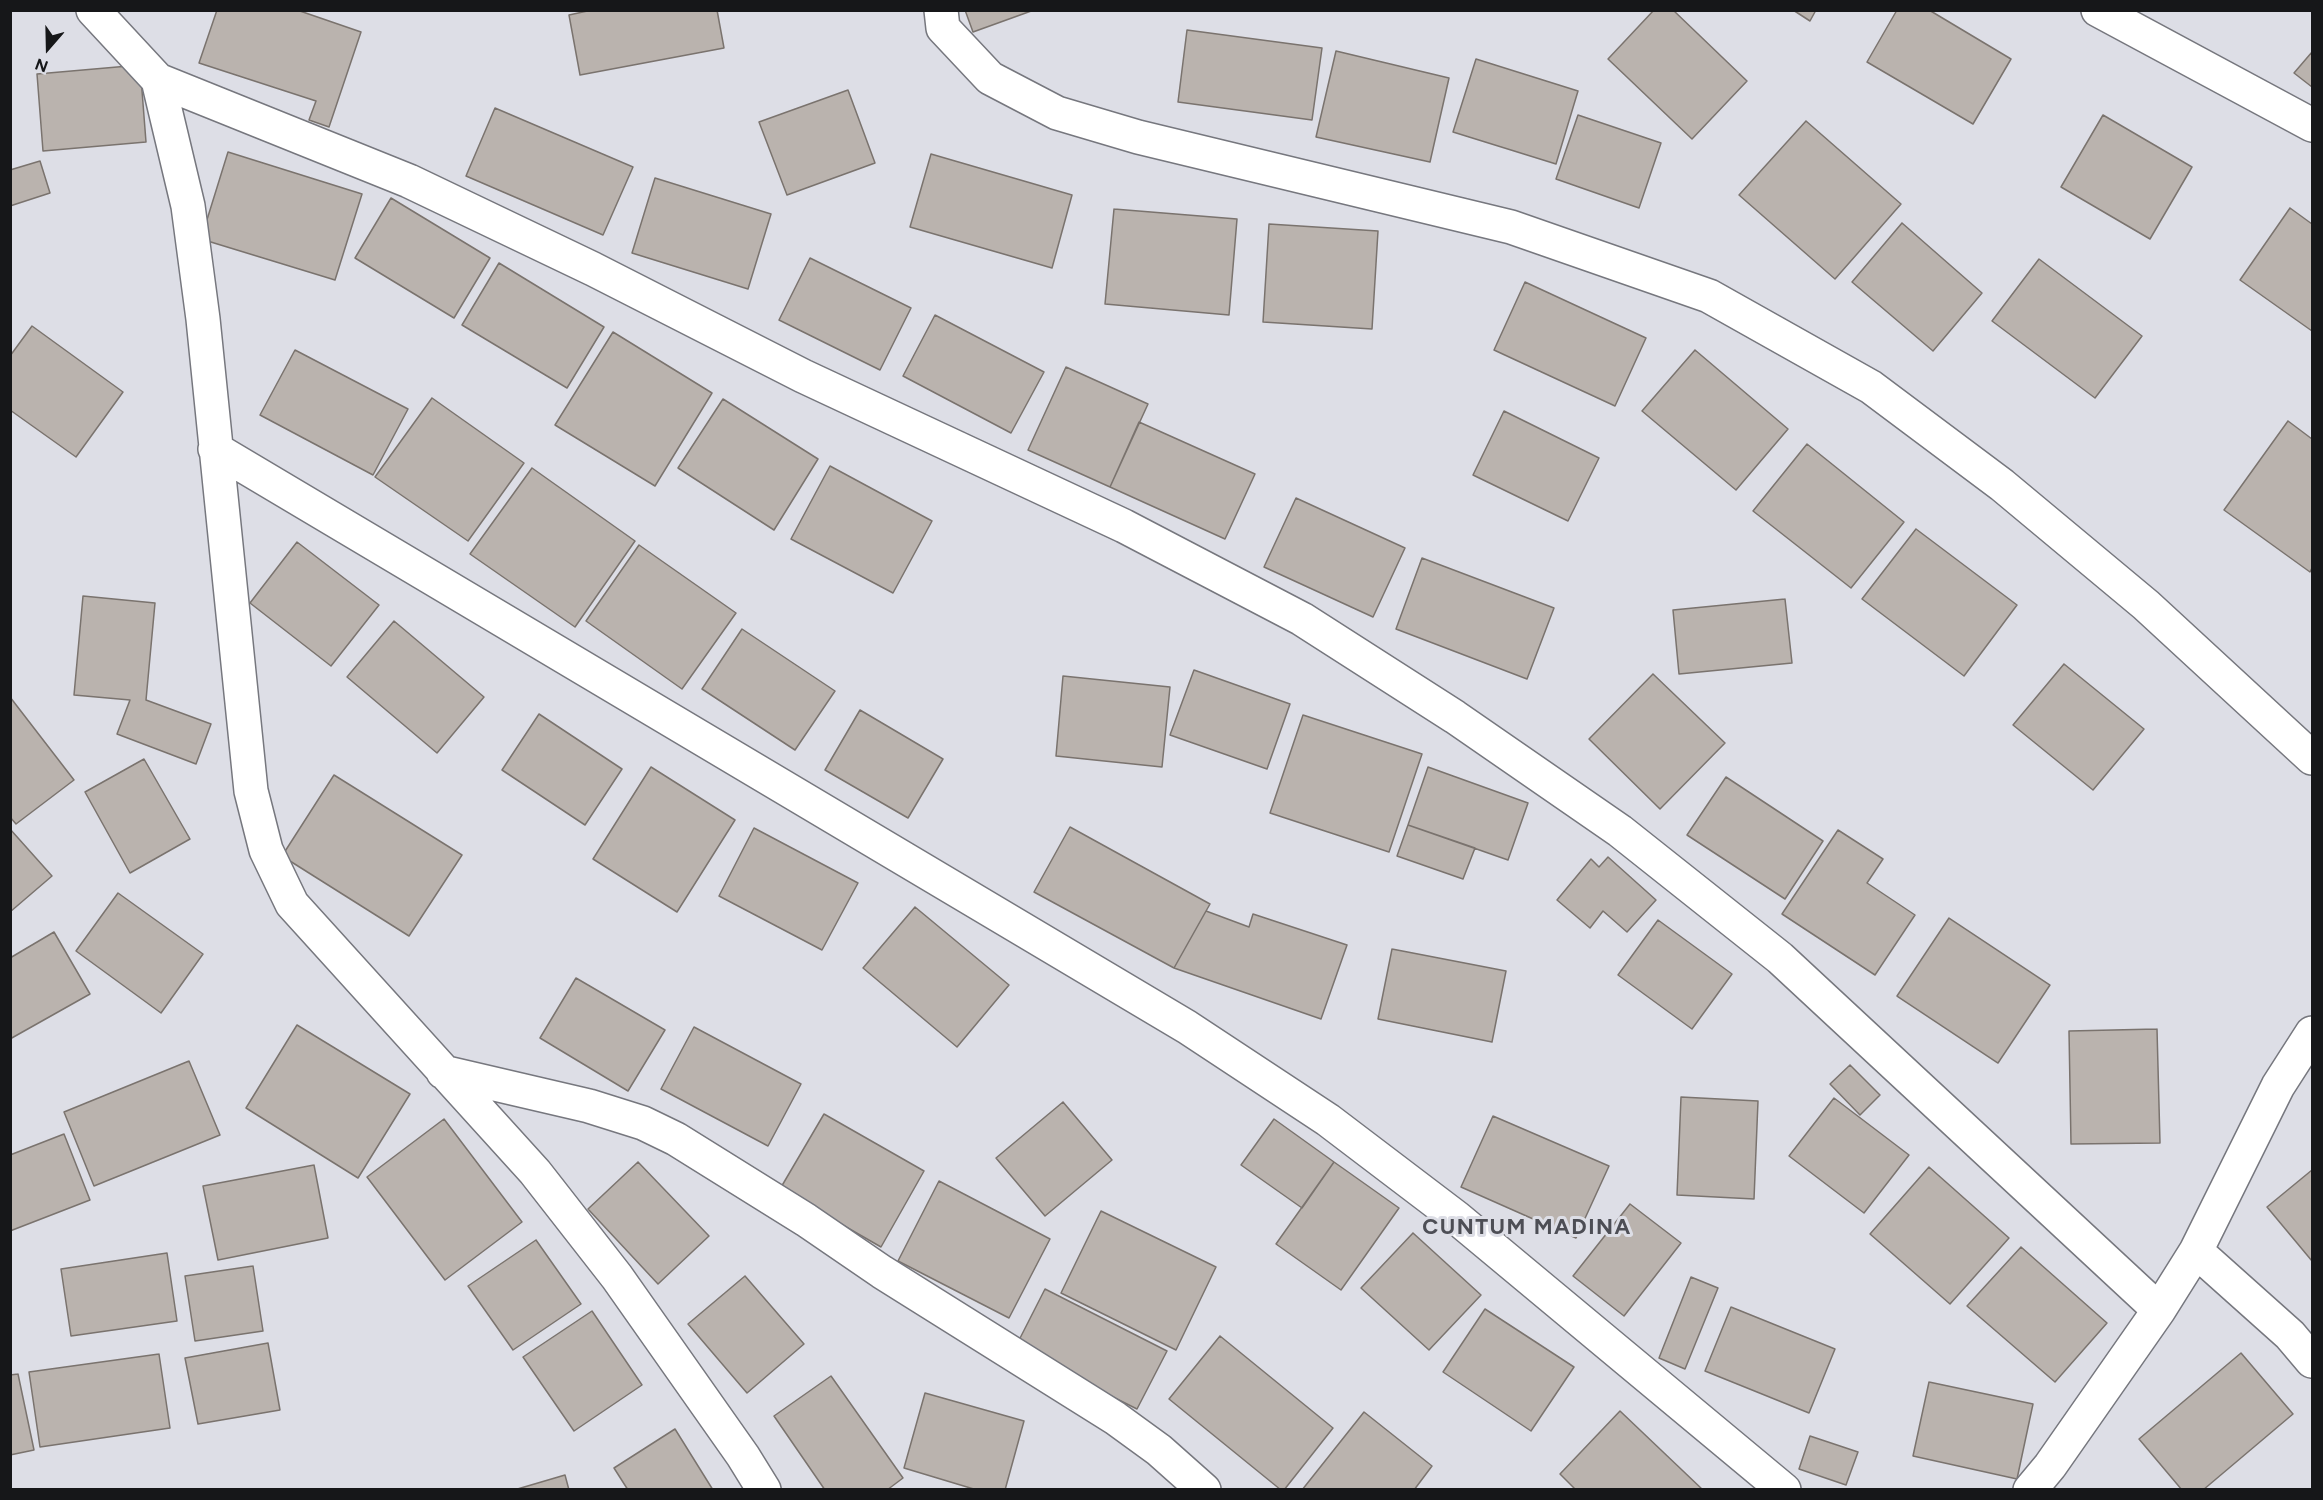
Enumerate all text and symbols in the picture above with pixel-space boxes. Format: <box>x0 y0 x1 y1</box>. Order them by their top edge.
north arrow <box>18 18 78 78</box>
text: N <box>33 54 51 76</box>
district label: CUNTUM MADINA <box>1422 1215 1632 1241</box>

